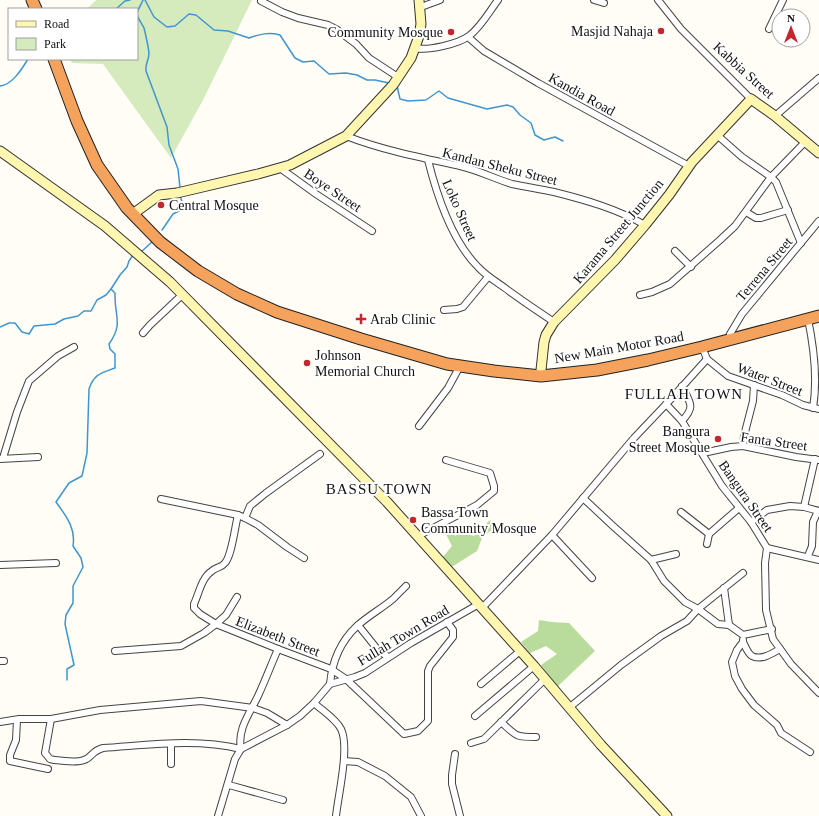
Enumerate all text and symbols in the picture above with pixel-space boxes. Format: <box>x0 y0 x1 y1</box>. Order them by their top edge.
legend <box>8 8 138 60</box>
north arrow <box>771 8 811 48</box>
text: N <box>787 12 795 24</box>
text: Road <box>44 17 69 31</box>
place label: Masjid Nahaja <box>571 24 654 39</box>
place label: Community Mosque <box>327 25 443 40</box>
marker: Masjid Nahaja <box>656 26 666 36</box>
marker: Community Mosque <box>446 27 456 37</box>
text: Park <box>44 37 66 51</box>
street label: Kabbia Street <box>710 39 777 102</box>
street label: Kandia Road <box>546 70 618 119</box>
street label: Kandan Sheku Street <box>441 145 559 188</box>
street label: Boye Street <box>301 166 364 215</box>
street label: Karama Street Junction <box>570 176 666 286</box>
street label: Loko Street <box>439 177 480 243</box>
place label: Central Mosque <box>169 198 259 213</box>
marker: Central Mosque <box>156 200 166 210</box>
street label: Terrena Street <box>733 234 795 304</box>
place label: Arab Clinic <box>370 312 436 327</box>
marker: Arab Clinic <box>355 313 367 325</box>
street label: New Main Motor Road <box>553 329 685 366</box>
place label: Johnson Memorial Church <box>315 348 415 379</box>
marker: Johnson Memorial Church <box>302 358 312 368</box>
street label: Water Street <box>735 360 805 399</box>
district label: FULLAH TOWN <box>625 386 743 402</box>
place label: Bangura Street Mosque <box>629 424 711 455</box>
street label: Fanta Street <box>740 429 808 454</box>
marker: Bangura Street Mosque <box>713 434 723 444</box>
street label: Bangura Street <box>715 458 776 535</box>
district label: BASSU TOWN <box>326 481 432 497</box>
place label: Bassa Town Community Mosque <box>421 505 537 536</box>
marker: Bassa Town Community Mosque <box>408 515 418 525</box>
street label: Fullah Town Road <box>355 602 452 669</box>
street label: Elizabeth Street <box>234 614 322 659</box>

